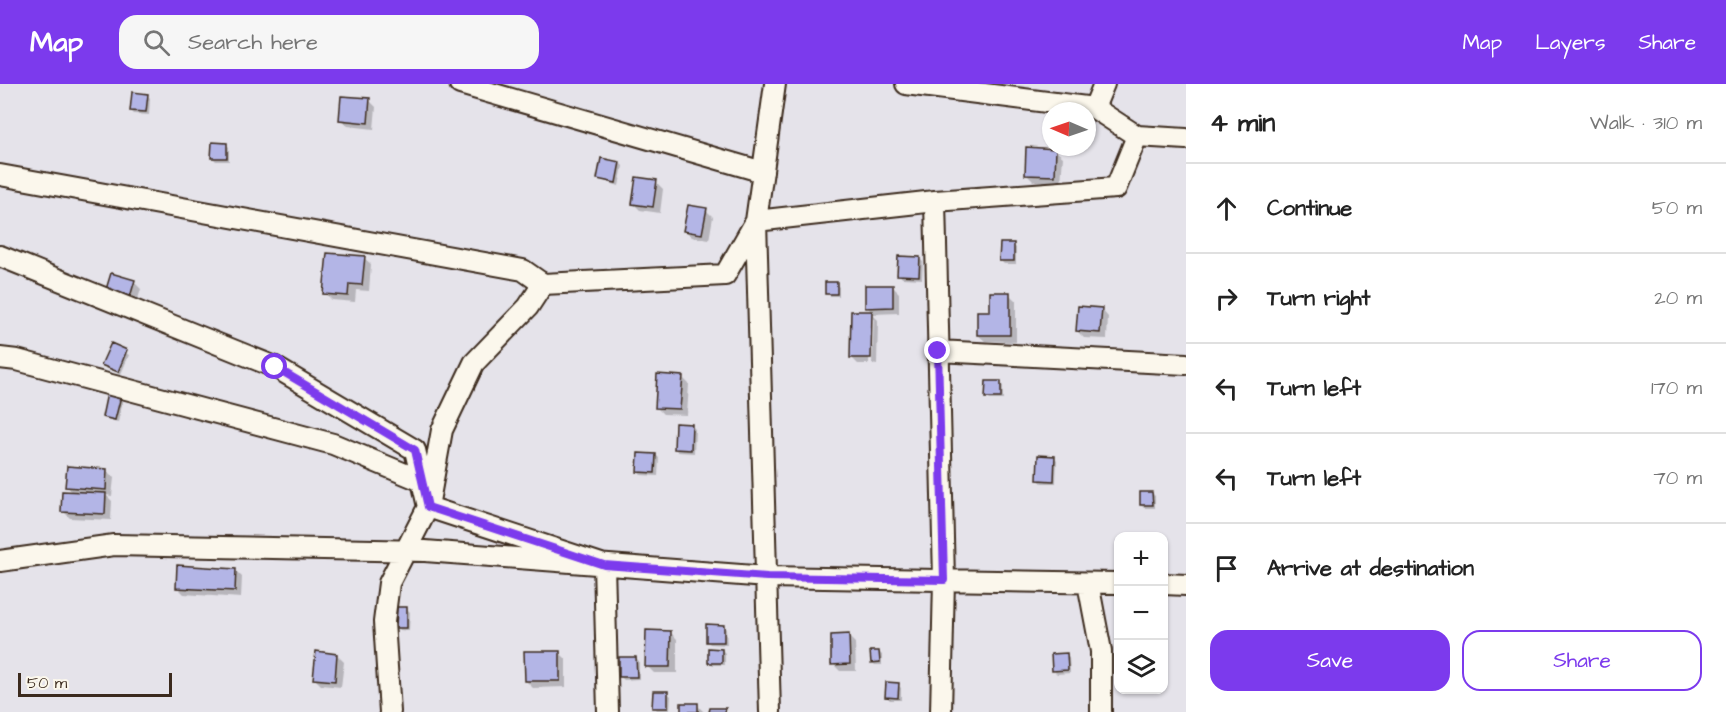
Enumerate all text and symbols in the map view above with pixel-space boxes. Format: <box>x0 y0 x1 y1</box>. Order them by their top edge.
search box <box>119 15 539 69</box>
text: Map <box>30 23 83 62</box>
icon: search <box>140 26 173 59</box>
text: Search here <box>188 27 318 58</box>
text: Map <box>1462 28 1502 57</box>
text: Layers <box>1535 28 1605 57</box>
text: Share <box>1638 28 1696 57</box>
north arrow <box>1042 102 1096 156</box>
text: 4 min <box>1210 105 1275 141</box>
text: Walk · 310 m <box>1590 109 1702 137</box>
icon: ahead <box>1210 192 1243 225</box>
text: Continue <box>1267 193 1352 224</box>
text: 50 m <box>1652 194 1702 222</box>
icon: right <box>1210 282 1243 315</box>
text: Turn right <box>1267 283 1370 314</box>
text: 20 m <box>1654 284 1702 312</box>
route end <box>924 337 950 363</box>
route start <box>261 353 287 379</box>
icon: left <box>1210 372 1243 405</box>
text: Turn left <box>1267 373 1361 404</box>
text: 170 m <box>1651 374 1702 402</box>
icon: left <box>1210 462 1243 495</box>
text: Turn left <box>1267 463 1361 494</box>
text: 70 m <box>1654 464 1702 492</box>
map controls <box>1114 532 1168 694</box>
button: + <box>1114 532 1168 586</box>
icon: arrive <box>1210 552 1243 585</box>
text: Arrive at destination <box>1267 553 1474 584</box>
button: − <box>1114 586 1168 640</box>
button: Save <box>1210 630 1450 691</box>
button: Share <box>1462 630 1702 691</box>
button: layers <box>1114 640 1168 694</box>
scale bar <box>18 670 172 698</box>
text: 50 m <box>27 672 67 694</box>

